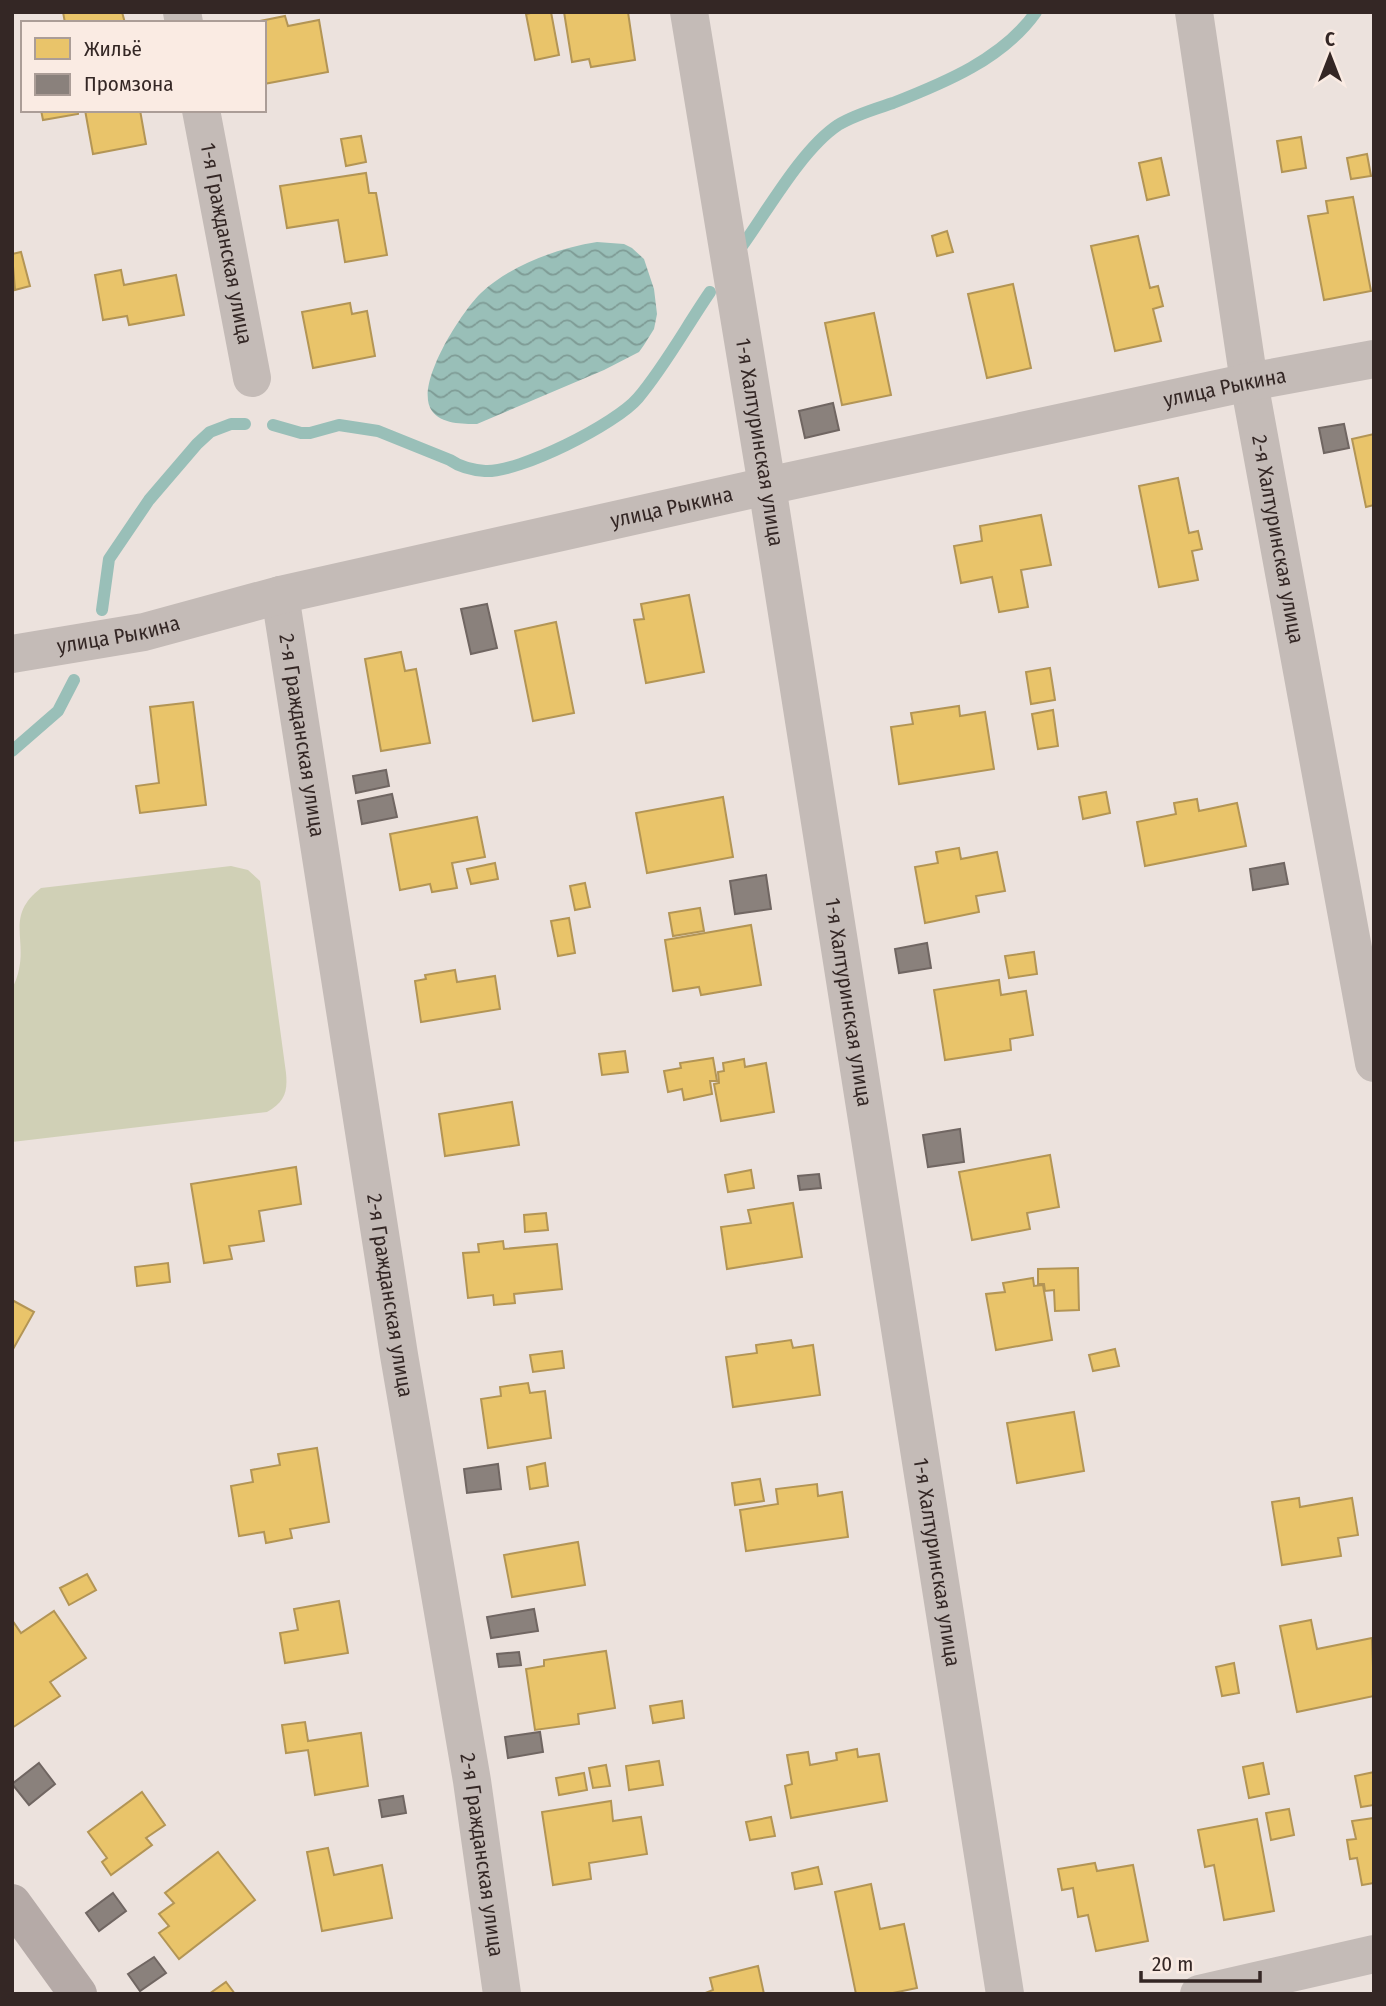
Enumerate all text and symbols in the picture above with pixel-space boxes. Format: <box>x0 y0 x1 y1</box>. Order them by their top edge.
legend <box>21 21 266 112</box>
north arrow <box>1295 21 1365 91</box>
text: С <box>1325 28 1335 51</box>
text: Жильё <box>84 36 142 62</box>
text: Промзона <box>84 71 173 97</box>
street label: 1-я Гражданская улица <box>195 141 258 346</box>
street label: 1-я Халтуринская улица <box>730 336 789 548</box>
street label: улица Рыкина <box>1161 362 1288 413</box>
street label: 2-я Халтуринская улица <box>1246 433 1310 646</box>
street label: улица Рыкина <box>608 481 735 534</box>
street label: улица Рыкина <box>55 610 183 659</box>
street label: 2-я Гражданская улица <box>273 632 331 839</box>
street label: 1-я Халтуринская улица <box>819 896 878 1108</box>
street label: 2-я Гражданская улица <box>361 1192 419 1399</box>
street label: 1-я Халтуринская улица <box>908 1456 966 1668</box>
street label: 2-я Гражданская улица <box>454 1751 510 1958</box>
scale bar <box>1141 1940 1260 1984</box>
text: 20 m <box>1152 1951 1193 1977</box>

